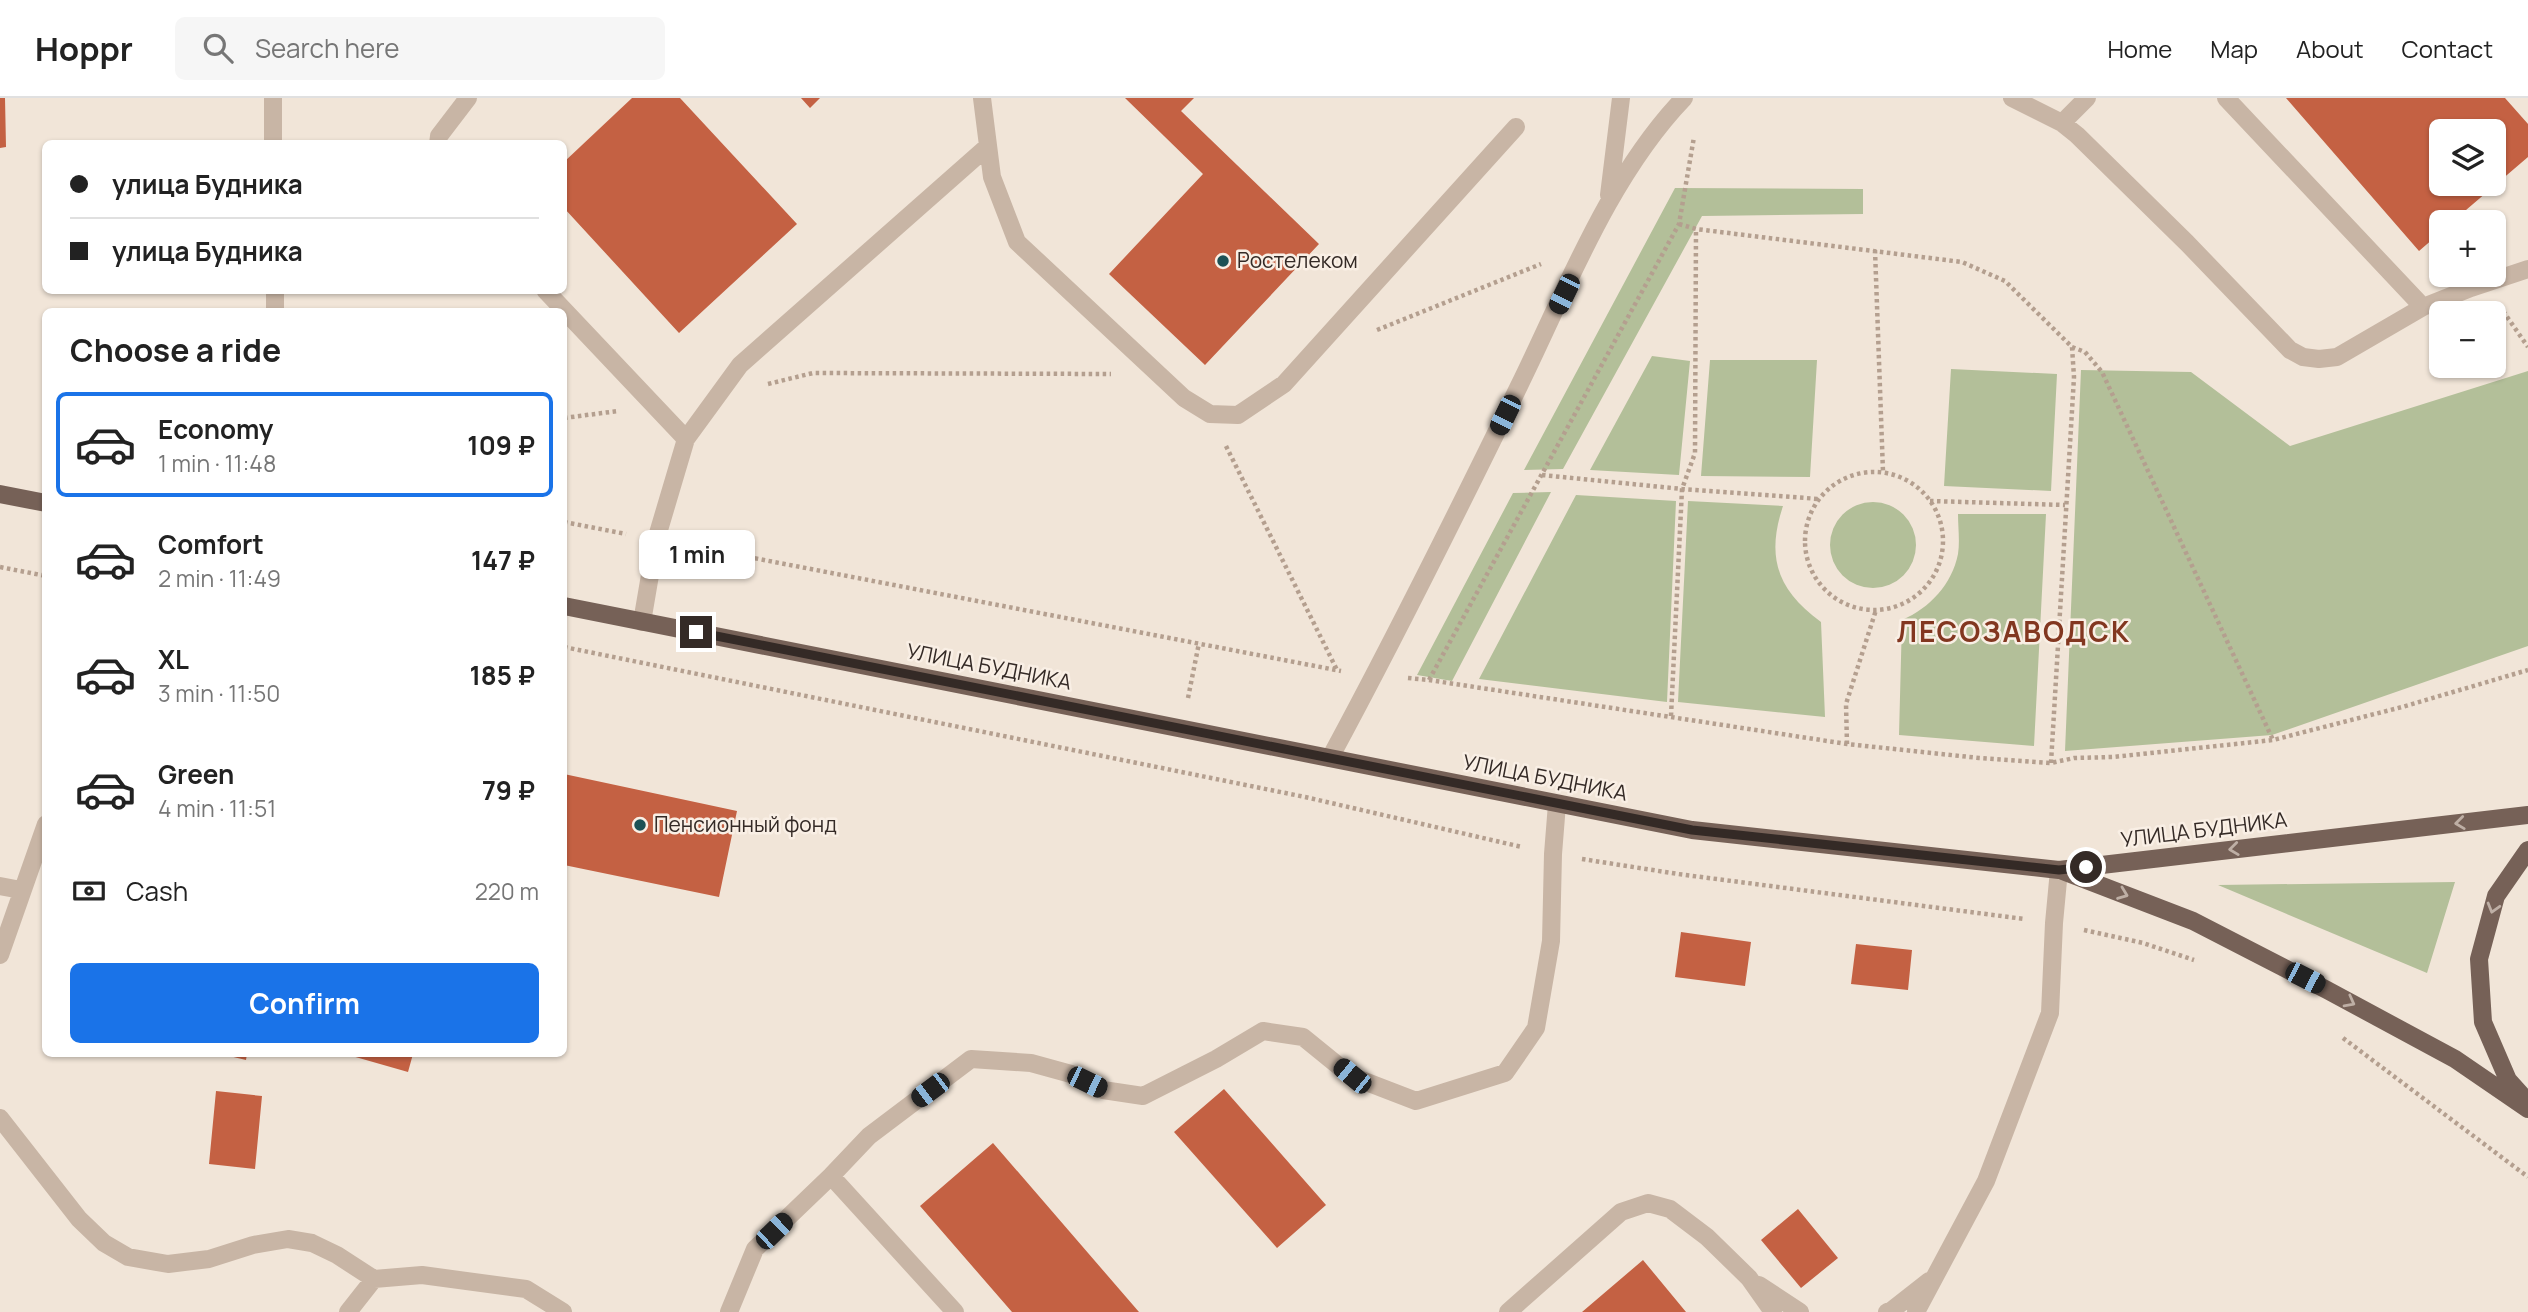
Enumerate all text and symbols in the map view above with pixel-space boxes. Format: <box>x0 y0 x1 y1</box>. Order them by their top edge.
search box <box>175 17 665 80</box>
text: Hoppr <box>35 26 133 71</box>
icon: search <box>199 29 237 67</box>
text: Search here <box>255 30 400 66</box>
text: Home <box>2107 32 2172 65</box>
text: Map <box>2210 32 2258 65</box>
text: About <box>2296 32 2364 65</box>
text: Contact <box>2402 32 2493 65</box>
map controls <box>2429 119 2506 378</box>
button: layers <box>2429 119 2506 196</box>
text: улица Будника <box>112 166 303 202</box>
button: + <box>2429 210 2506 287</box>
text: улица Будника <box>112 233 303 269</box>
place label: Ростелеком <box>1237 246 1358 274</box>
marker: Ростелеком <box>1215 253 1231 269</box>
car <box>1546 271 1583 317</box>
button: − <box>2429 301 2506 378</box>
text: Choose a ride <box>70 328 281 372</box>
car <box>1487 392 1524 438</box>
text: Economy <box>158 411 273 447</box>
icon: car <box>74 413 137 476</box>
text: 109 ₽ <box>467 427 535 463</box>
text: 1 min · 11:48 <box>158 447 276 479</box>
text: Comfort <box>158 526 264 562</box>
icon: car <box>74 528 137 591</box>
callout: 1 min <box>638 531 754 580</box>
text: 1 min <box>669 538 725 570</box>
text: 147 ₽ <box>471 542 535 578</box>
text: 2 min · 11:49 <box>158 562 281 594</box>
district label: ЛЕСОЗАВОДСК <box>1897 612 2131 650</box>
route end <box>680 616 712 648</box>
street label: УЛИЦА БУДНИКА <box>904 636 1074 696</box>
text: XL <box>158 641 189 677</box>
icon: car <box>74 643 137 706</box>
text: 185 ₽ <box>469 657 535 693</box>
text: 3 min · 11:50 <box>158 677 280 709</box>
street label: УЛИЦА БУДНИКА <box>1460 747 1630 807</box>
text: Green <box>158 756 234 792</box>
icon: car <box>74 758 137 821</box>
text: 79 ₽ <box>482 772 535 808</box>
text: 4 min · 11:51 <box>158 792 276 824</box>
street label: УЛИЦА БУДНИКА <box>2119 805 2289 853</box>
place label: Пенсионный фонд <box>654 810 837 838</box>
one-way arrow <box>2454 815 2466 830</box>
marker: Пенсионный фонд <box>632 817 648 833</box>
one-way arrow <box>2228 842 2240 857</box>
route start <box>2070 851 2102 883</box>
icon: cash <box>70 872 108 910</box>
text: Cash <box>126 873 188 909</box>
text: 220 m <box>475 875 539 907</box>
one-way arrow <box>2116 886 2128 900</box>
one-way arrow <box>2487 901 2501 913</box>
car <box>2282 959 2329 997</box>
button: Confirm <box>70 963 539 1043</box>
one-way arrow <box>2343 994 2356 1007</box>
car <box>1330 1055 1375 1097</box>
car <box>1064 1063 1111 1101</box>
car <box>907 1069 954 1111</box>
car <box>752 1209 797 1253</box>

